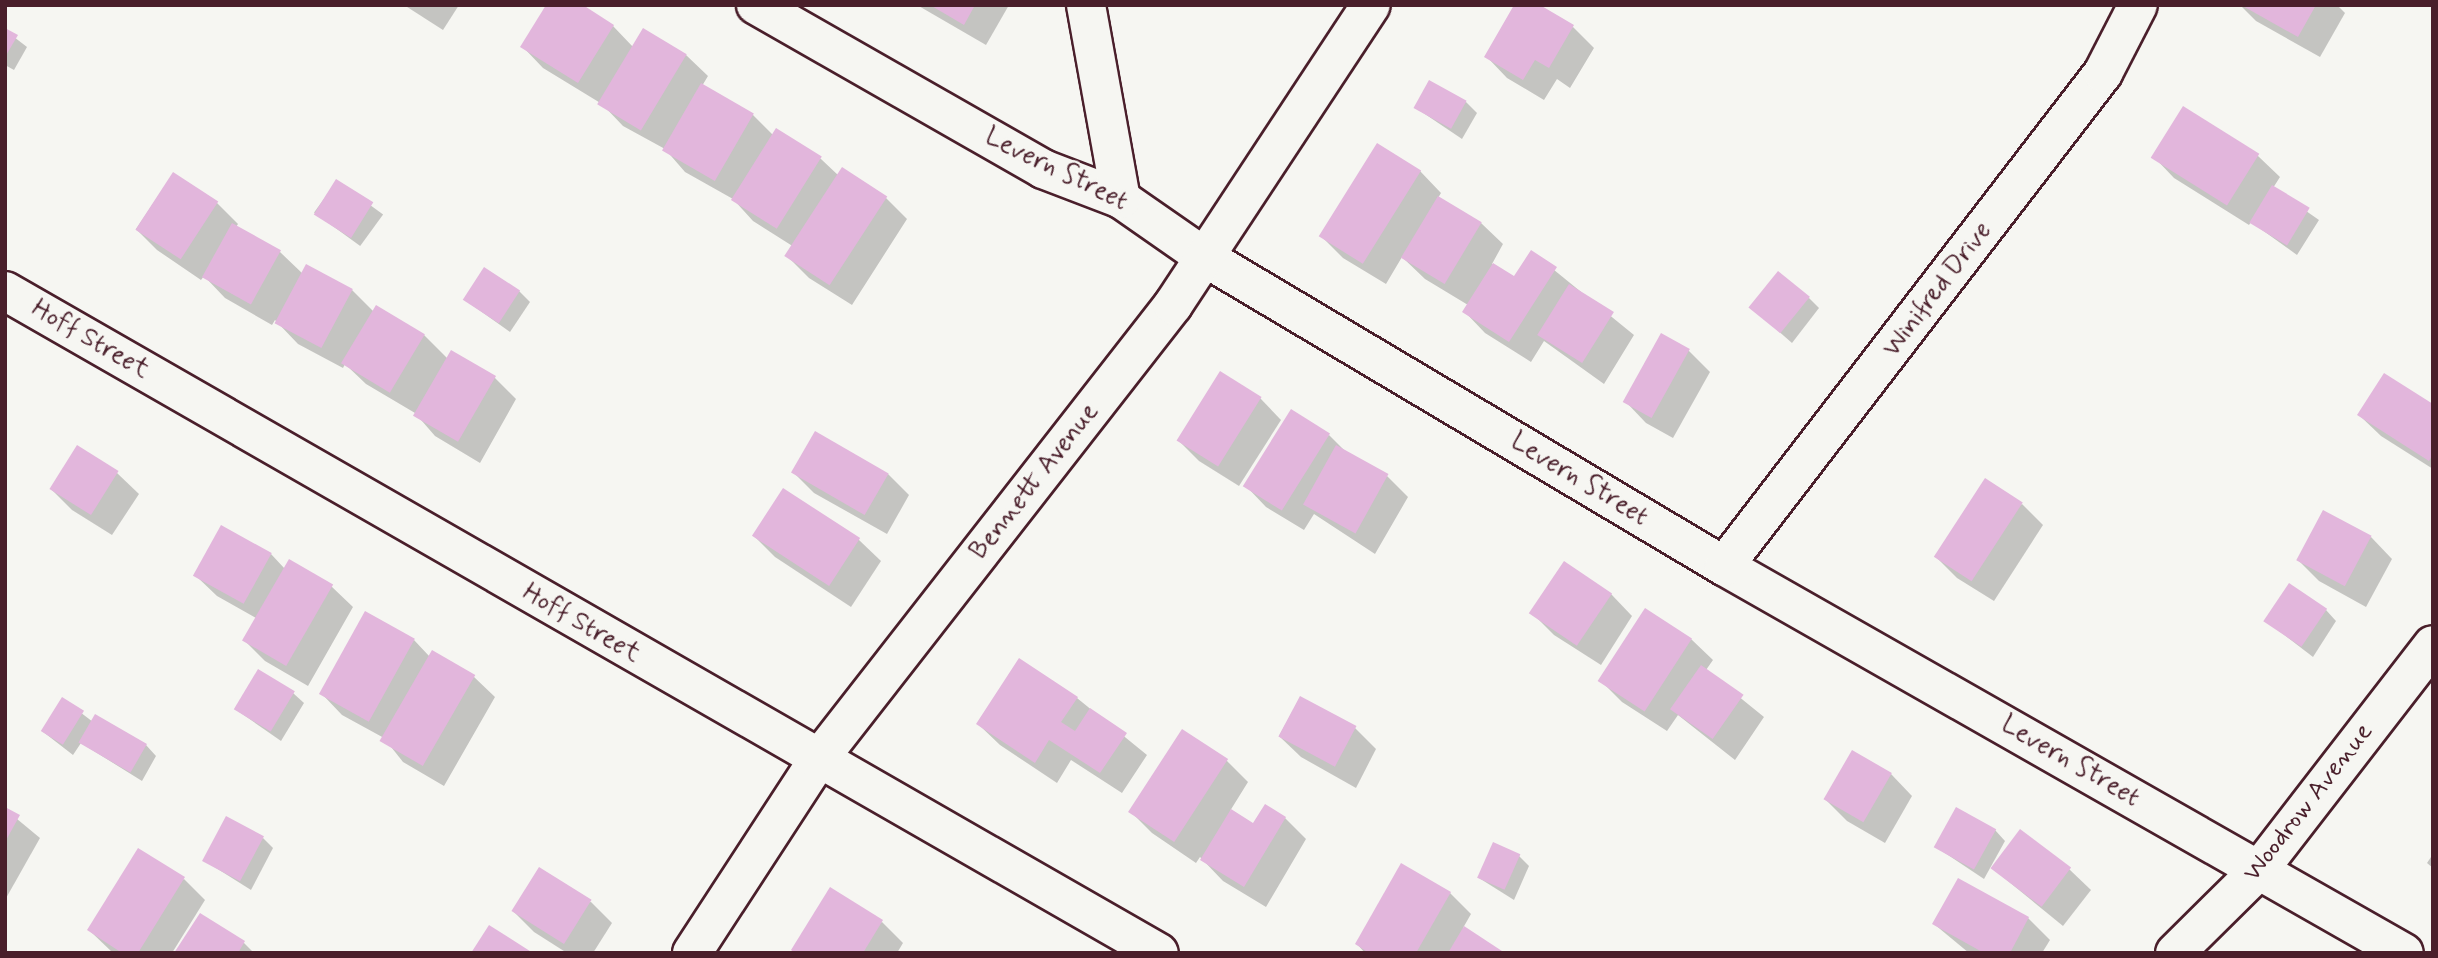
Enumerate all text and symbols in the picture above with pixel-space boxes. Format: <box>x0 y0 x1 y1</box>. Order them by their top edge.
street label: Levern Street <box>978 121 1134 219</box>
street label: Winifred Drive <box>1878 217 1998 363</box>
street label: Hoff Street <box>25 294 155 386</box>
street label: Bennett Avenue <box>964 397 1106 567</box>
street label: Levern Street <box>1503 426 1655 534</box>
street label: Hoff Street <box>516 578 646 670</box>
street label: Levern Street <box>1993 709 2147 815</box>
street label: Woodrow Avenue <box>2240 721 2378 885</box>

